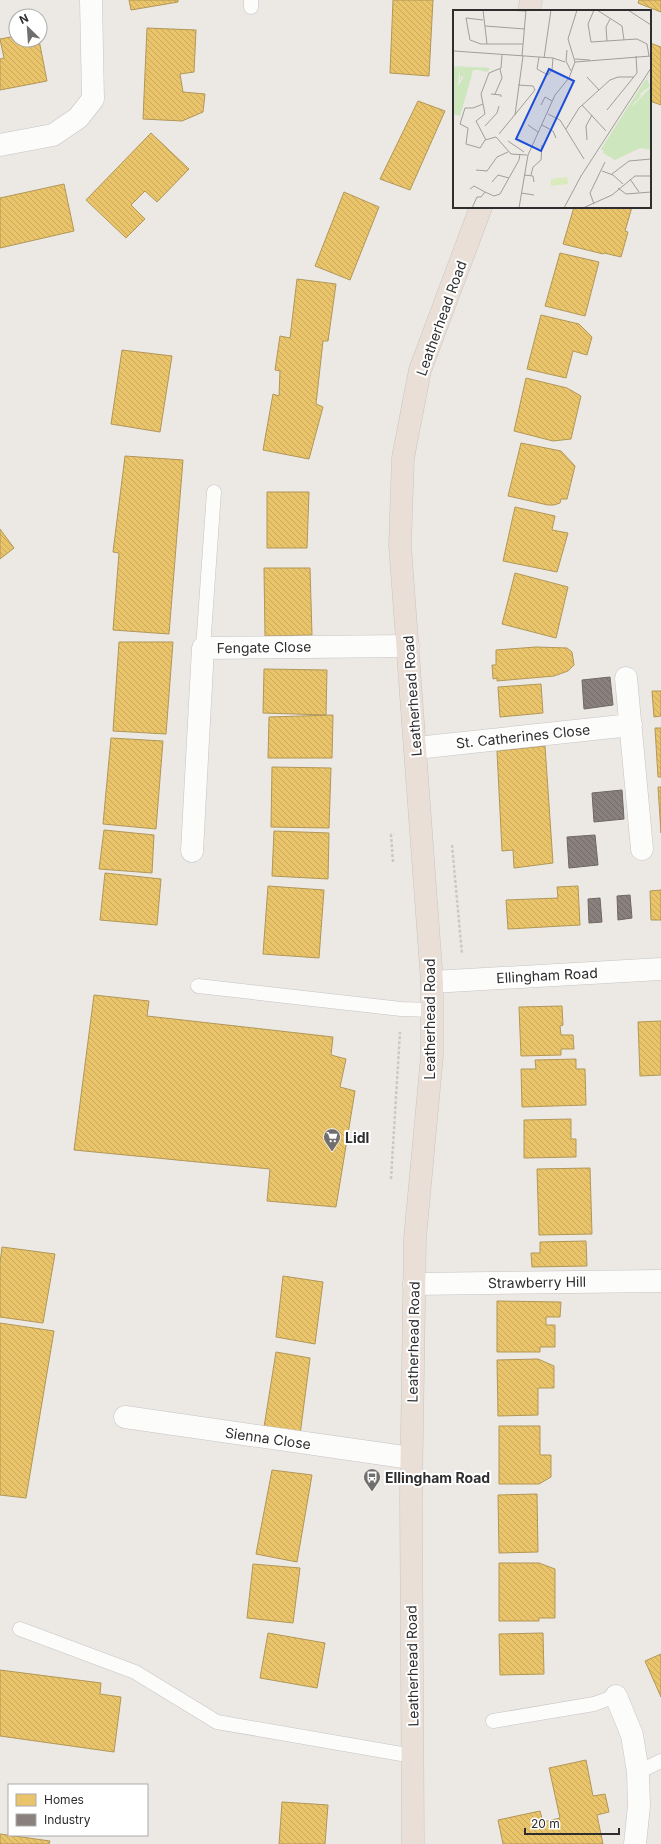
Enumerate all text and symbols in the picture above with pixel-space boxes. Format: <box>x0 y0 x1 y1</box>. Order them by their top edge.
north arrow <box>8 8 48 48</box>
inset map <box>453 10 651 208</box>
text: N <box>17 11 31 27</box>
street label: Leatherhead Road <box>412 258 470 378</box>
street label: Leatherhead Road <box>399 635 425 757</box>
street label: Fengate Close <box>217 638 311 656</box>
street label: St. Catherines Close <box>455 720 591 752</box>
street label: Leatherhead Road <box>421 958 438 1080</box>
street label: Ellingham Road <box>496 964 598 986</box>
supermarket icon: Lidl <box>322 1127 342 1152</box>
place label: Lidl <box>345 1129 369 1146</box>
street label: Strawberry Hill <box>488 1273 586 1291</box>
street label: Leatherhead Road <box>403 1281 423 1403</box>
street label: Sienna Close <box>224 1424 312 1452</box>
bus stop icon: Ellingham Road <box>362 1467 382 1492</box>
place label: Ellingham Road <box>385 1469 490 1486</box>
street label: Leatherhead Road <box>402 1605 422 1727</box>
legend <box>8 1784 148 1836</box>
text: Homes <box>44 1792 84 1807</box>
scale bar <box>525 1810 619 1836</box>
text: Industry <box>44 1812 91 1827</box>
text: 20 m <box>531 1816 560 1831</box>

